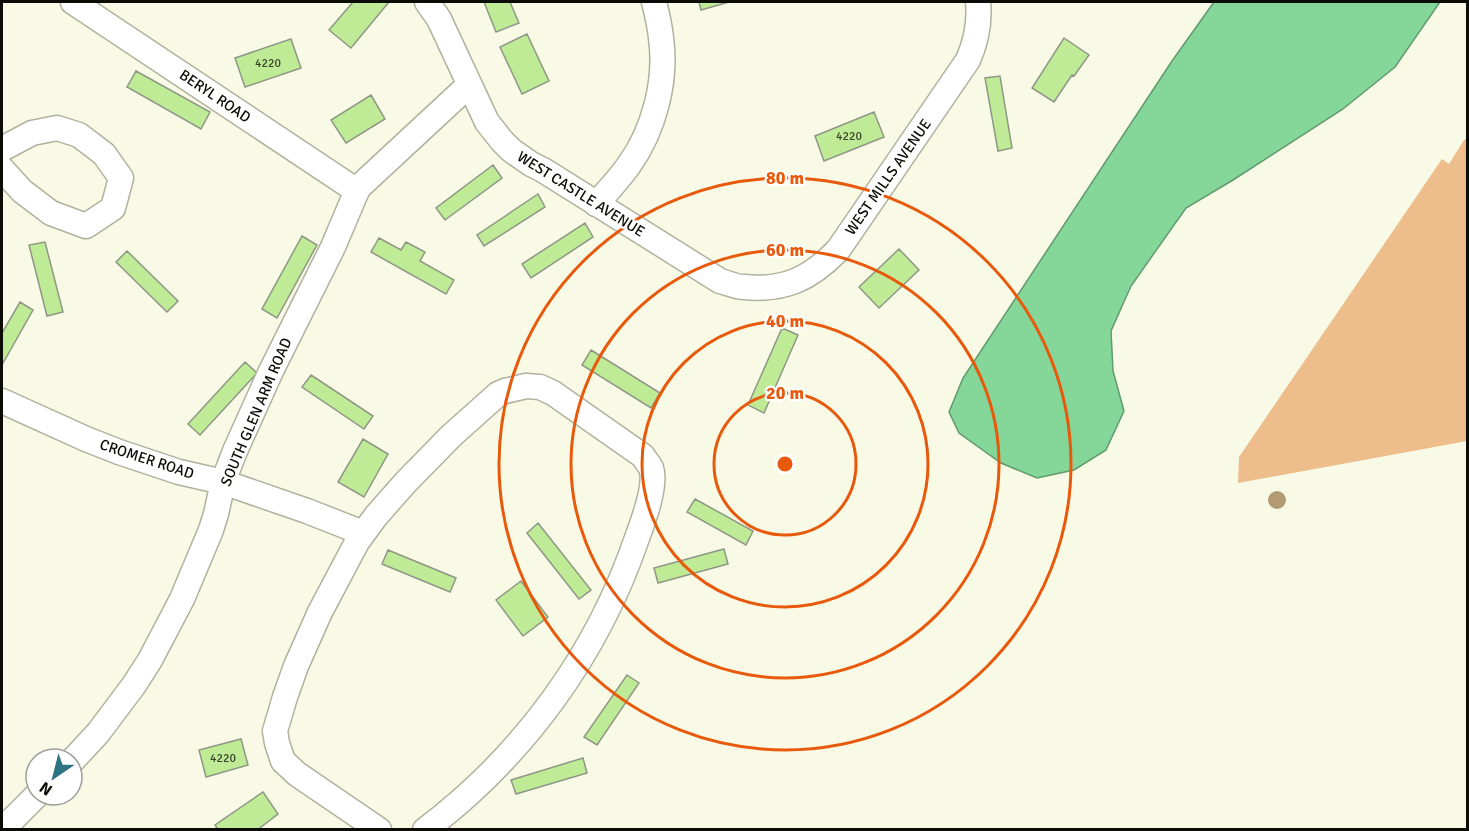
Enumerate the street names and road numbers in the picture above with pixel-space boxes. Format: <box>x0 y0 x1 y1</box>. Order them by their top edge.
street label: BERYL ROAD <box>176 66 254 126</box>
street label: WEST MILLS AVENUE <box>841 115 935 239</box>
street label: WEST CASTLE AVENUE <box>514 147 648 241</box>
street label: SOUTH GLEN ARM ROAD <box>217 335 295 489</box>
street label: CROMER ROAD <box>98 435 196 483</box>

